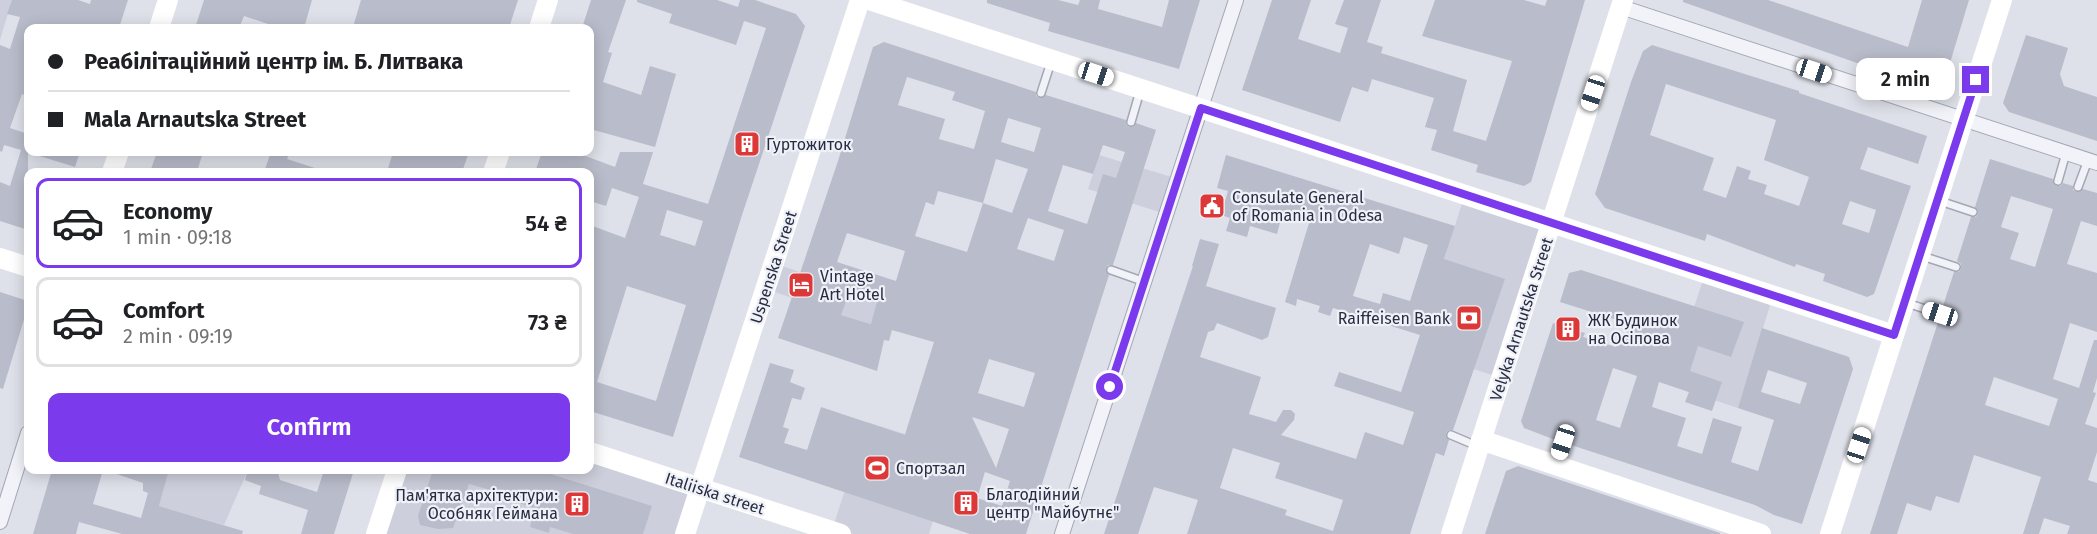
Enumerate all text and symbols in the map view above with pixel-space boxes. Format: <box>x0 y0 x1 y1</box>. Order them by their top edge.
text: Реабілітаційний центр ім. Б. Литвака <box>84 48 463 75</box>
car <box>1794 57 1834 85</box>
callout: 2 min <box>1856 59 1955 101</box>
car <box>1076 60 1116 88</box>
route end <box>1962 66 1989 93</box>
text: 2 min <box>1881 67 1930 91</box>
car <box>1579 73 1607 113</box>
text: Mala Arnautska Street <box>84 106 306 133</box>
building icon: Гуртожиток <box>732 129 762 159</box>
place label: Гуртожиток <box>766 135 852 154</box>
place label: Consulate General of Romania in Odesa <box>1232 188 1382 225</box>
public building icon: Consulate General of Romania in Odesa <box>1197 191 1227 221</box>
icon: car <box>51 196 105 250</box>
text: Economy <box>123 198 212 225</box>
street label: Uspenska Street <box>746 208 801 326</box>
text: 54 ₴ <box>525 210 567 237</box>
text: 1 min · 09:18 <box>123 225 232 249</box>
street label: Velyka Arnautska Street <box>1486 235 1557 403</box>
place label: Vintage Art Hotel <box>820 267 885 304</box>
hotel icon: Vintage Art Hotel <box>786 270 816 300</box>
icon: car <box>51 295 105 349</box>
text: Comfort <box>123 297 204 324</box>
car <box>1920 300 1960 328</box>
bank icon: Raiffeisen Bank <box>1454 303 1484 333</box>
text: 73 ₴ <box>528 309 567 336</box>
place label: Raiffeisen Bank <box>1338 309 1451 328</box>
place label: ЖК Будинок на Осіпова <box>1588 311 1678 348</box>
building icon: ЖК Будинок на Осіпова <box>1553 314 1583 344</box>
text: 2 min · 09:19 <box>123 324 233 348</box>
route start <box>1096 373 1123 400</box>
button: Confirm <box>48 393 570 462</box>
car <box>1549 422 1577 462</box>
car <box>1845 425 1873 465</box>
sports icon: Спортзал <box>862 453 892 483</box>
place label: Спортзал <box>896 459 966 478</box>
street label: Italiiska street <box>663 468 767 519</box>
place label: Благодійний центр "Майбутнє" <box>986 485 1119 522</box>
place label: Пам'ятка архітектури: Особняк Геймана <box>395 486 558 523</box>
building icon: Благодійний центр "Майбутнє" <box>951 488 981 518</box>
building icon: Пам'ятка архітектури: Особняк Геймана <box>562 489 592 519</box>

